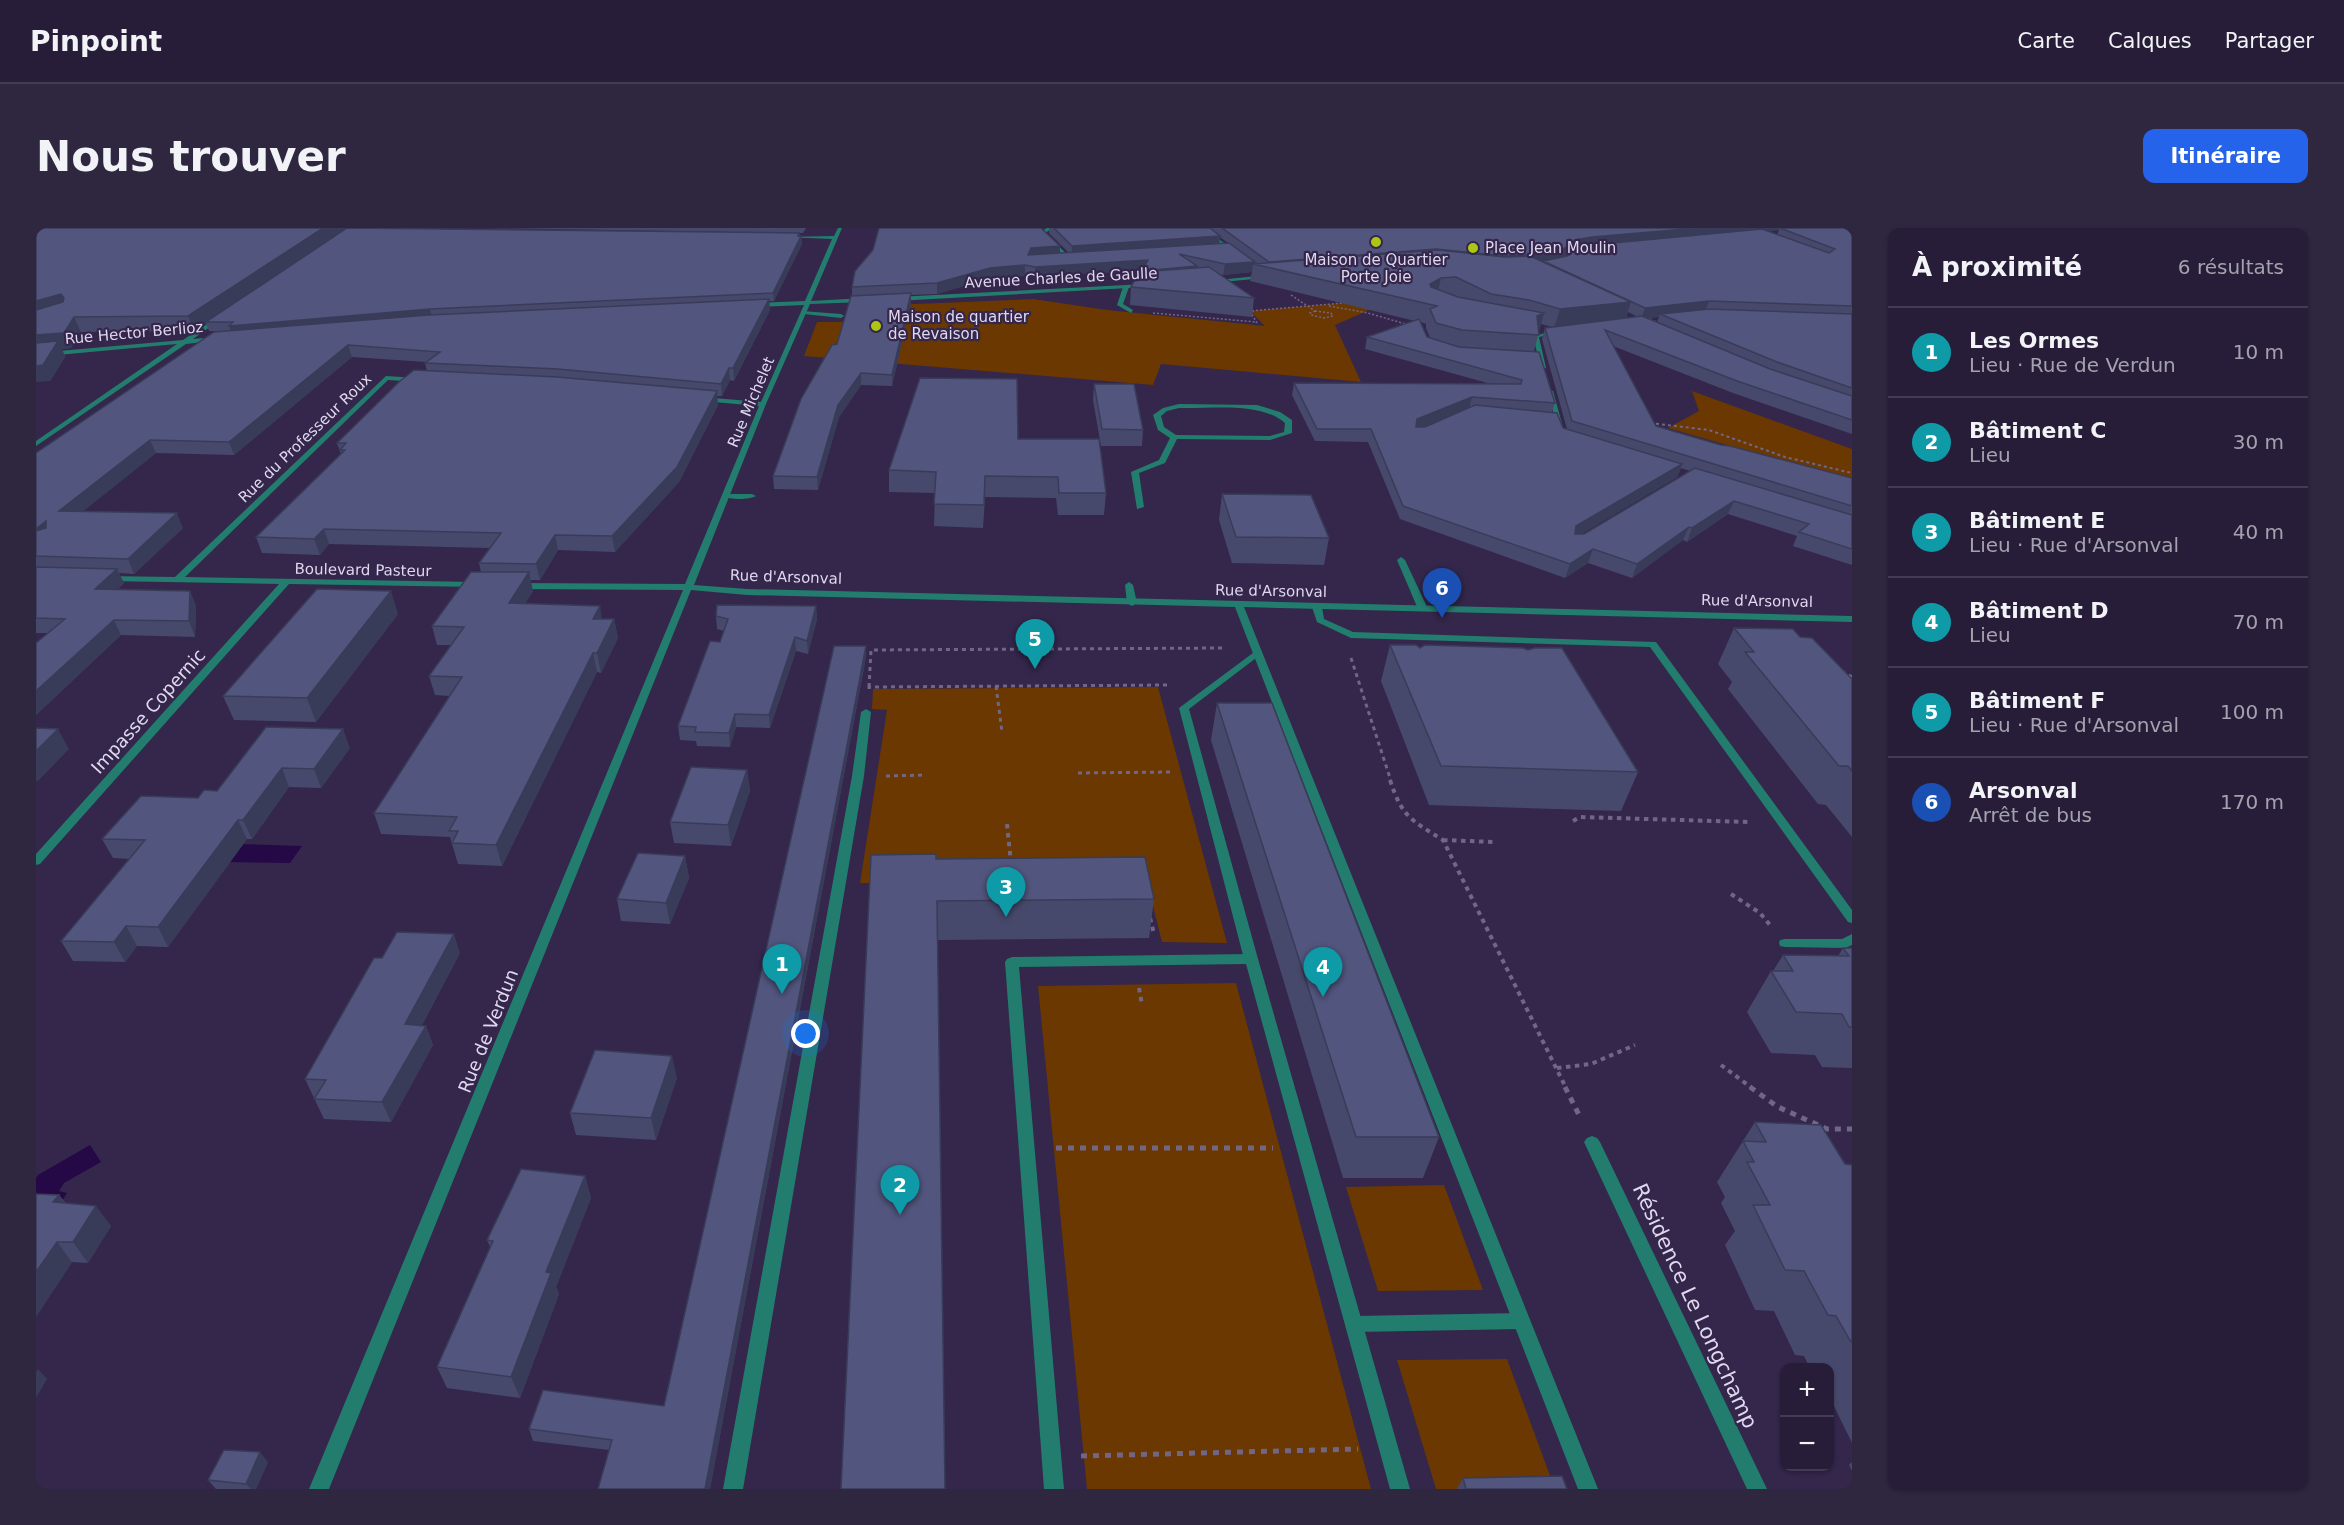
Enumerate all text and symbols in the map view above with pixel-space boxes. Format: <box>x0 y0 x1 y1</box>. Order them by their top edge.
text: Pinpoint <box>30 25 162 58</box>
text: Carte <box>2018 29 2075 53</box>
text: Calques <box>2108 29 2192 53</box>
text: Partager <box>2225 29 2314 53</box>
button: Itinéraire <box>2143 129 2308 183</box>
text: Nous trouver <box>36 132 346 181</box>
marker: Maison de Quartier Porte Joie <box>1369 235 1383 249</box>
place label: Place Jean Moulin <box>1485 239 1616 257</box>
marker: Place Jean Moulin <box>1466 241 1480 255</box>
place label: Maison de Quartier Porte Joie <box>1304 251 1448 286</box>
text: À proximité <box>1912 252 2082 282</box>
text: 6 résultats <box>2178 255 2284 279</box>
street label: Avenue Charles de Gaulle <box>964 264 1158 292</box>
place label: Maison de quartier de Revaison <box>888 308 1030 343</box>
street label: Rue Hector Berlioz <box>64 318 204 348</box>
marker: Maison de quartier de Revaison <box>869 319 883 333</box>
text: Les Ormes <box>1969 328 2099 353</box>
text: 1 <box>1925 340 1938 364</box>
text: 10 m <box>2233 340 2284 364</box>
text: Lieu · Rue de Verdun <box>1969 353 2176 377</box>
street label: Rue Michelet <box>724 354 778 450</box>
street label: Rue du Professeur Roux <box>235 370 375 506</box>
text: Bâtiment C <box>1969 418 2107 443</box>
text: 2 <box>1925 430 1938 454</box>
text: 30 m <box>2233 430 2284 454</box>
text: Lieu <box>1969 443 2011 467</box>
text: Bâtiment E <box>1969 508 2105 533</box>
text: 3 <box>1925 520 1938 544</box>
text: 40 m <box>2233 520 2284 544</box>
text: Lieu · Rue d'Arsonval <box>1969 533 2179 557</box>
street label: Boulevard Pasteur <box>294 560 432 580</box>
street label: Rue d'Arsonval <box>730 566 842 588</box>
pin: 6 <box>1422 568 1462 618</box>
street label: Rue d'Arsonval <box>1215 581 1327 601</box>
street label: Rue d'Arsonval <box>1701 591 1813 611</box>
text: Bâtiment D <box>1969 598 2109 623</box>
text: 4 <box>1925 610 1938 634</box>
text: 70 m <box>2233 610 2284 634</box>
pin: 5 <box>1016 620 1054 669</box>
text: Lieu <box>1969 623 2011 647</box>
street label: Impasse Copernic <box>87 644 209 778</box>
text: Bâtiment F <box>1969 688 2105 713</box>
text: 5 <box>1925 700 1938 724</box>
text: 100 m <box>2220 700 2284 724</box>
text: Lieu · Rue d'Arsonval <box>1969 713 2179 737</box>
text: Arsonval <box>1969 778 2077 803</box>
text: 6 <box>1925 790 1938 814</box>
text: 170 m <box>2220 790 2284 814</box>
text: Arrêt de bus <box>1969 803 2092 827</box>
pin: 3 <box>986 868 1026 917</box>
pin: 1 <box>762 944 802 994</box>
pin: 4 <box>1304 948 1342 997</box>
street label: Rue de Verdun <box>454 966 522 1096</box>
your location <box>791 1019 820 1048</box>
pin: 2 <box>880 1166 920 1215</box>
street label: Résidence Le Longchamp <box>1628 1180 1762 1432</box>
map controls <box>1780 1363 1834 1471</box>
button: + <box>1780 1363 1834 1417</box>
button: − <box>1780 1417 1834 1471</box>

